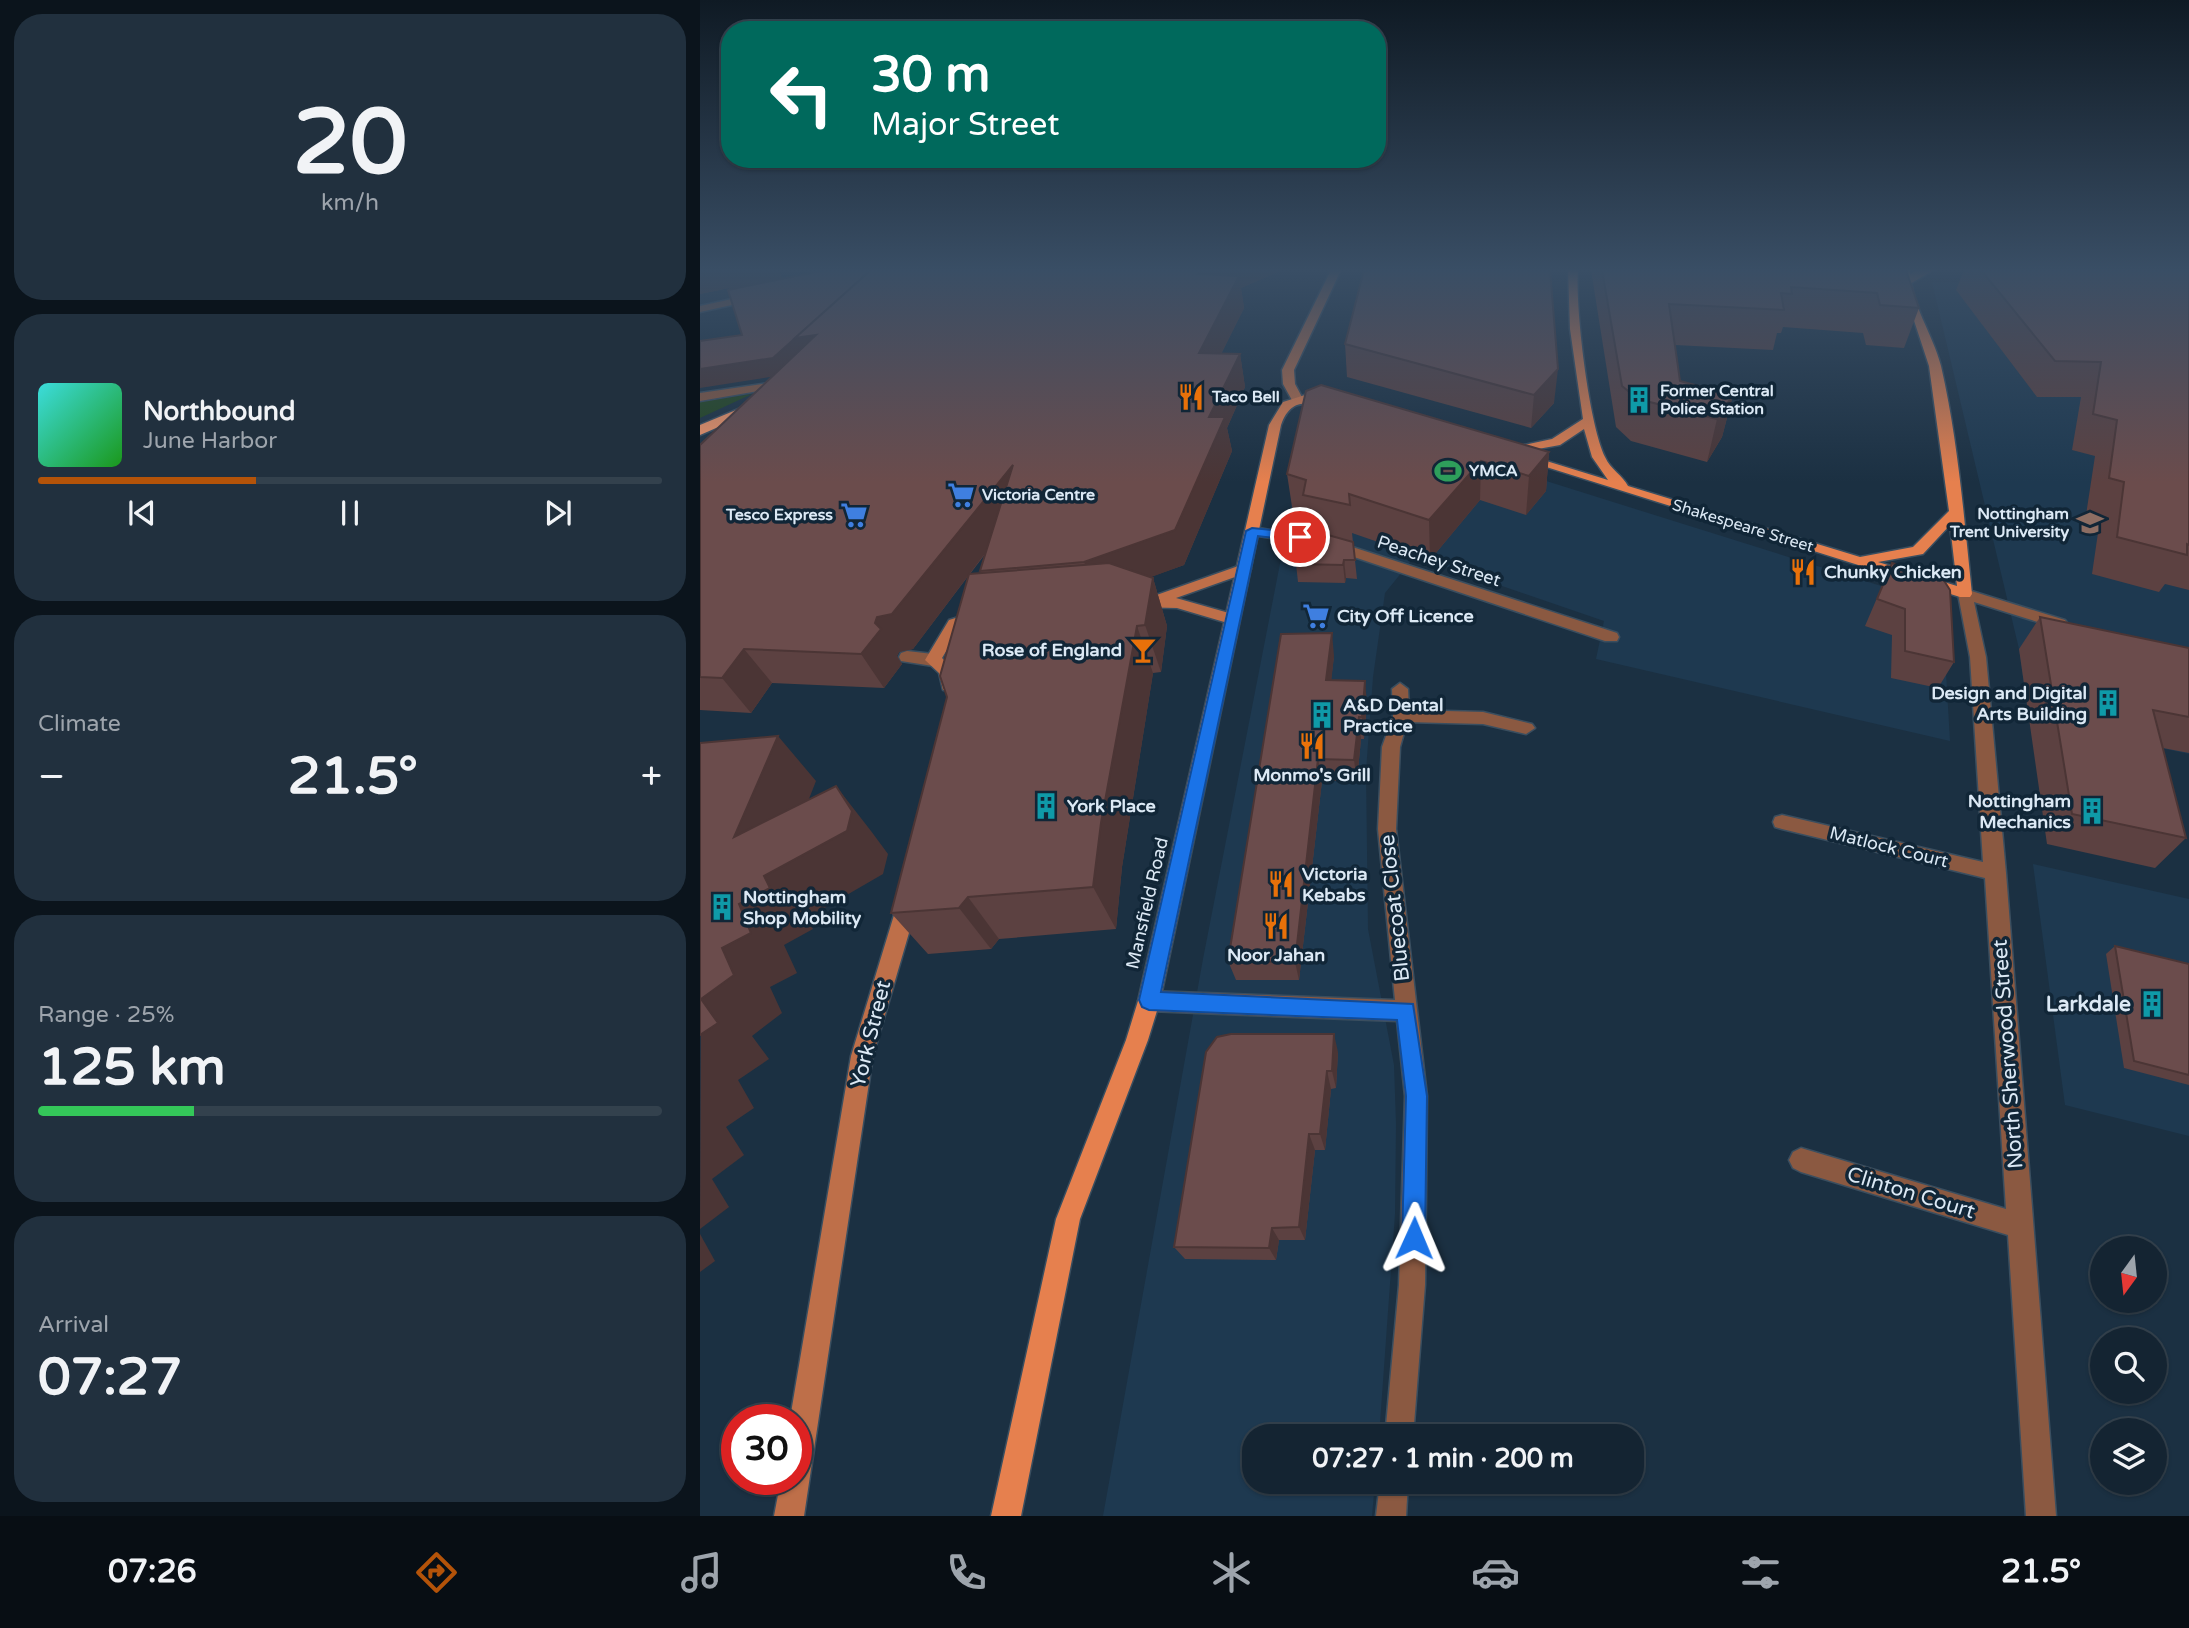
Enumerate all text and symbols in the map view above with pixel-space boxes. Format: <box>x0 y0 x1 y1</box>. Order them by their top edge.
text: 30 m <box>871 46 990 105</box>
icon: left <box>756 49 847 140</box>
text: 20 <box>293 88 407 198</box>
text: Major Street <box>871 106 1060 144</box>
text: km/h <box>321 189 379 217</box>
place label: Former Central Police Station <box>1660 381 1774 419</box>
restaurant icon: Taco Bell <box>1176 382 1206 412</box>
building icon: Former Central Police Station <box>1624 385 1654 415</box>
place label: Taco Bell <box>1211 387 1280 407</box>
text: Northbound <box>143 396 295 427</box>
text: June Harbor <box>143 427 277 455</box>
sports icon: YMCA <box>1433 456 1463 486</box>
place label: YMCA <box>1469 461 1518 481</box>
supermarket icon: Victoria Centre <box>946 480 976 510</box>
place label: Victoria Centre <box>982 485 1095 505</box>
icon: previous <box>123 494 161 532</box>
icon: pause <box>331 494 369 532</box>
icon: next <box>539 494 577 532</box>
street label: Shakespeare Street <box>1670 495 1816 557</box>
supermarket icon: Tesco Express <box>839 500 869 530</box>
place label: Nottingham Trent University <box>1949 504 2069 542</box>
place label: Tesco Express <box>725 505 833 525</box>
pin <box>1270 507 1330 567</box>
school or university icon: Nottingham Trent University <box>2075 508 2105 538</box>
icon: arrive <box>1281 518 1319 556</box>
street label: Peachey Street <box>1374 531 1504 591</box>
restaurant icon: Chunky Chicken <box>1788 557 1818 587</box>
place label: Chunky Chicken <box>1824 561 1962 583</box>
supermarket icon: City Off Licence <box>1301 601 1331 631</box>
place label: City Off Licence <box>1337 605 1474 627</box>
bar icon: Rose of England <box>1128 635 1158 665</box>
place label: Rose of England <box>982 639 1122 661</box>
place label: Design and Digital Arts Building <box>1931 682 2087 725</box>
building icon: Design and Digital Arts Building <box>2093 688 2123 718</box>
place label: A&D Dental Practice <box>1343 694 1443 737</box>
building icon: A&D Dental Practice <box>1307 700 1337 730</box>
text: Climate <box>38 710 121 738</box>
restaurant icon: Monmo's Grill <box>1297 731 1327 761</box>
text: 21.5° <box>288 745 418 808</box>
text: − <box>38 754 65 800</box>
text: + <box>641 754 662 800</box>
place label: Monmo's Grill <box>1253 764 1371 786</box>
place label: Nottingham Mechanics <box>1968 790 2071 833</box>
building icon: York Place <box>1031 791 1061 821</box>
place label: York Place <box>1067 795 1156 817</box>
building icon: Nottingham Mechanics <box>2077 796 2107 826</box>
street label: Matlock Court <box>1827 822 1951 872</box>
street label: Bluecoat Close <box>1375 833 1415 983</box>
street label: Mansfield Road <box>1121 835 1173 971</box>
place label: Victoria Kebabs <box>1302 863 1368 906</box>
restaurant icon: Victoria Kebabs <box>1266 869 1296 899</box>
place label: Nottingham Shop Mobility <box>743 886 862 929</box>
building icon: Nottingham Shop Mobility <box>707 892 737 922</box>
restaurant icon: Noor Jahan <box>1261 911 1291 941</box>
street label: North Sherwood Street <box>1988 938 2028 1170</box>
place label: Noor Jahan <box>1227 944 1325 966</box>
street label: York Street <box>846 978 896 1090</box>
building icon: Larkdale <box>2137 989 2167 1019</box>
place label: Larkdale <box>2046 992 2131 1017</box>
text: Range · 25% <box>38 1001 174 1029</box>
text: 125 km <box>38 1036 226 1099</box>
street label: Clinton Court <box>1844 1162 1978 1224</box>
position arrow <box>1377 1201 1451 1275</box>
north arrow <box>2090 1236 2166 1312</box>
map controls <box>2090 1236 2167 1495</box>
text: Arrival <box>38 1311 109 1339</box>
button: search <box>2090 1327 2167 1404</box>
text: 07:27 <box>38 1346 182 1409</box>
speed limit sign: 30 <box>721 1404 812 1495</box>
button: layers <box>2090 1418 2167 1495</box>
text: 07:27 · 1 min · 200 m <box>1312 1443 1574 1474</box>
icon: directions <box>412 1548 461 1597</box>
icon: music <box>677 1548 726 1597</box>
icon: phone <box>942 1548 991 1597</box>
icon: climate <box>1207 1548 1256 1597</box>
icon: car <box>1471 1548 1520 1597</box>
icon: filters <box>1736 1548 1785 1597</box>
text: 07:26 <box>108 1553 197 1591</box>
text: 21.5° <box>2001 1553 2081 1591</box>

